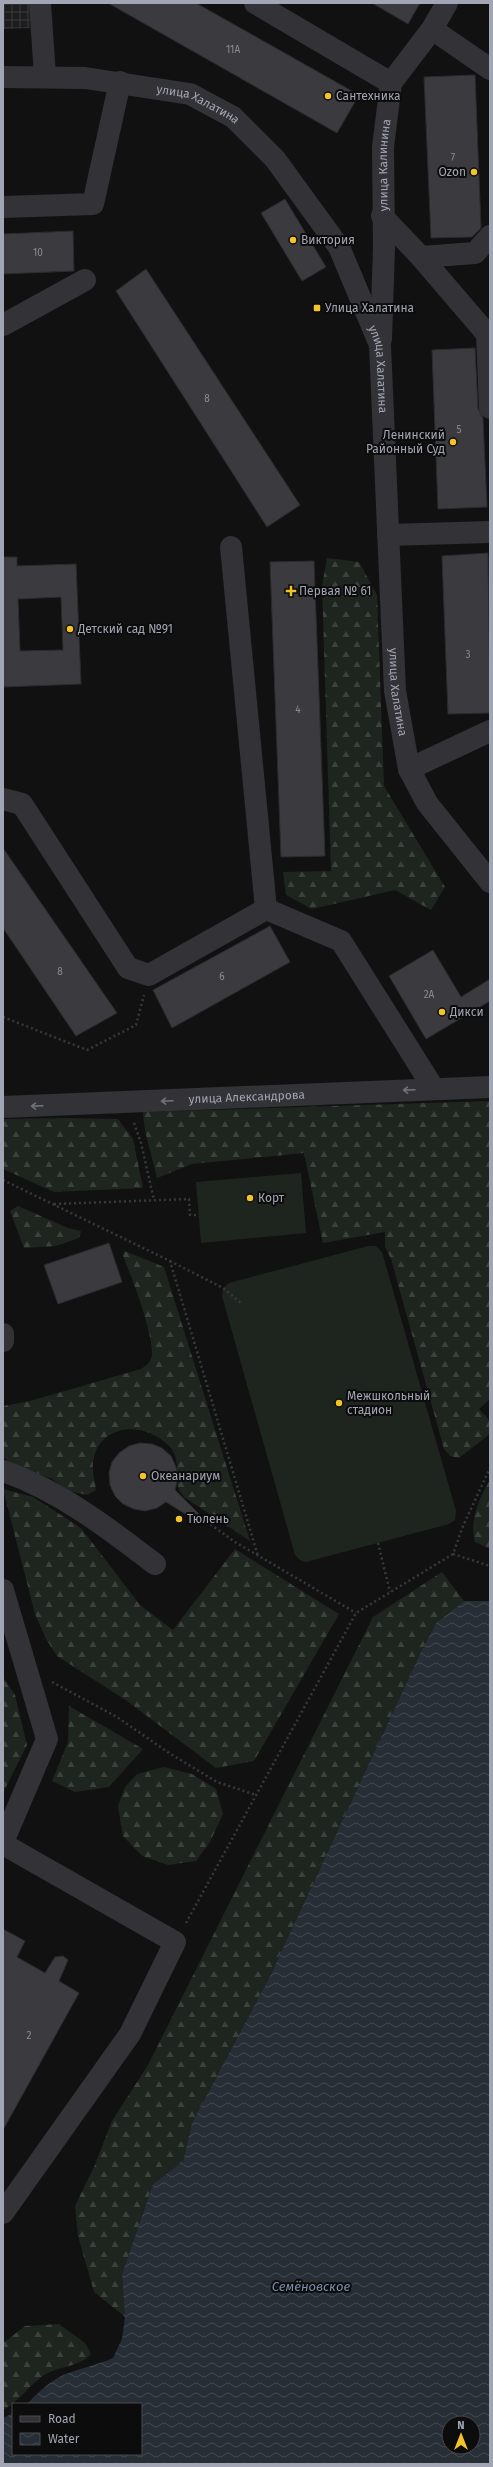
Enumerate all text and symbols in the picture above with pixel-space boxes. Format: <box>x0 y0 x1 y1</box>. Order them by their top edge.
house number: 11А <box>226 44 240 56</box>
street label: улица Халатина <box>156 82 243 127</box>
place label: Сантехника <box>336 89 401 103</box>
marker: Сантехника <box>323 91 333 101</box>
street label: улица Калинина <box>376 118 393 211</box>
house number: 7 <box>451 152 456 164</box>
place label: Ozon <box>439 165 466 179</box>
marker: Ozon <box>469 167 479 177</box>
place label: Виктория <box>301 233 355 247</box>
marker: Виктория <box>288 235 298 245</box>
house number: 10 <box>33 247 43 259</box>
place label: Улица Халатина <box>325 301 414 315</box>
marker: Улица Халатина <box>312 303 322 313</box>
street label: улица Халатина <box>365 323 390 413</box>
house number: 8 <box>204 393 210 405</box>
house number: 5 <box>456 424 462 436</box>
place label: Ленинский Районный Суд <box>366 428 445 456</box>
marker: Ленинский Районный Суд <box>448 437 458 447</box>
place label: Первая № 61 <box>299 584 371 598</box>
marker: Первая № 61 <box>286 586 296 596</box>
place label: Детский сад №91 <box>77 622 173 636</box>
marker: Детский сад №91 <box>65 624 75 634</box>
street label: улица Халатина <box>386 647 410 737</box>
house number: 3 <box>466 649 471 661</box>
house number: 4 <box>295 704 301 716</box>
house number: 8 <box>57 966 63 978</box>
house number: 6 <box>219 971 225 983</box>
house number: 2А <box>424 989 435 1001</box>
place label: Дикси <box>449 1005 484 1019</box>
marker: Дикси <box>437 1007 447 1017</box>
one-way arrow <box>403 1087 416 1094</box>
street label: улица Александрова <box>188 1088 305 1106</box>
one-way arrow <box>161 1097 174 1104</box>
one-way arrow <box>31 1102 44 1109</box>
place label: Корт <box>258 1191 285 1205</box>
marker: Корт <box>245 1193 255 1203</box>
place label: Межшкольный стадион <box>347 1389 430 1417</box>
marker: Межшкольный стадион <box>334 1398 344 1408</box>
place label: Океанариум <box>151 1469 220 1483</box>
marker: Океанариум <box>138 1471 148 1481</box>
place label: Тюлень <box>187 1512 229 1526</box>
marker: Тюлень <box>174 1514 184 1524</box>
house number: 2 <box>27 2030 32 2042</box>
water label: Семёновское <box>272 2279 350 2294</box>
legend <box>12 2403 142 2455</box>
text: Road <box>48 2412 76 2426</box>
north arrow <box>441 2415 481 2455</box>
text: N <box>457 2419 465 2432</box>
text: Water <box>48 2432 80 2446</box>

